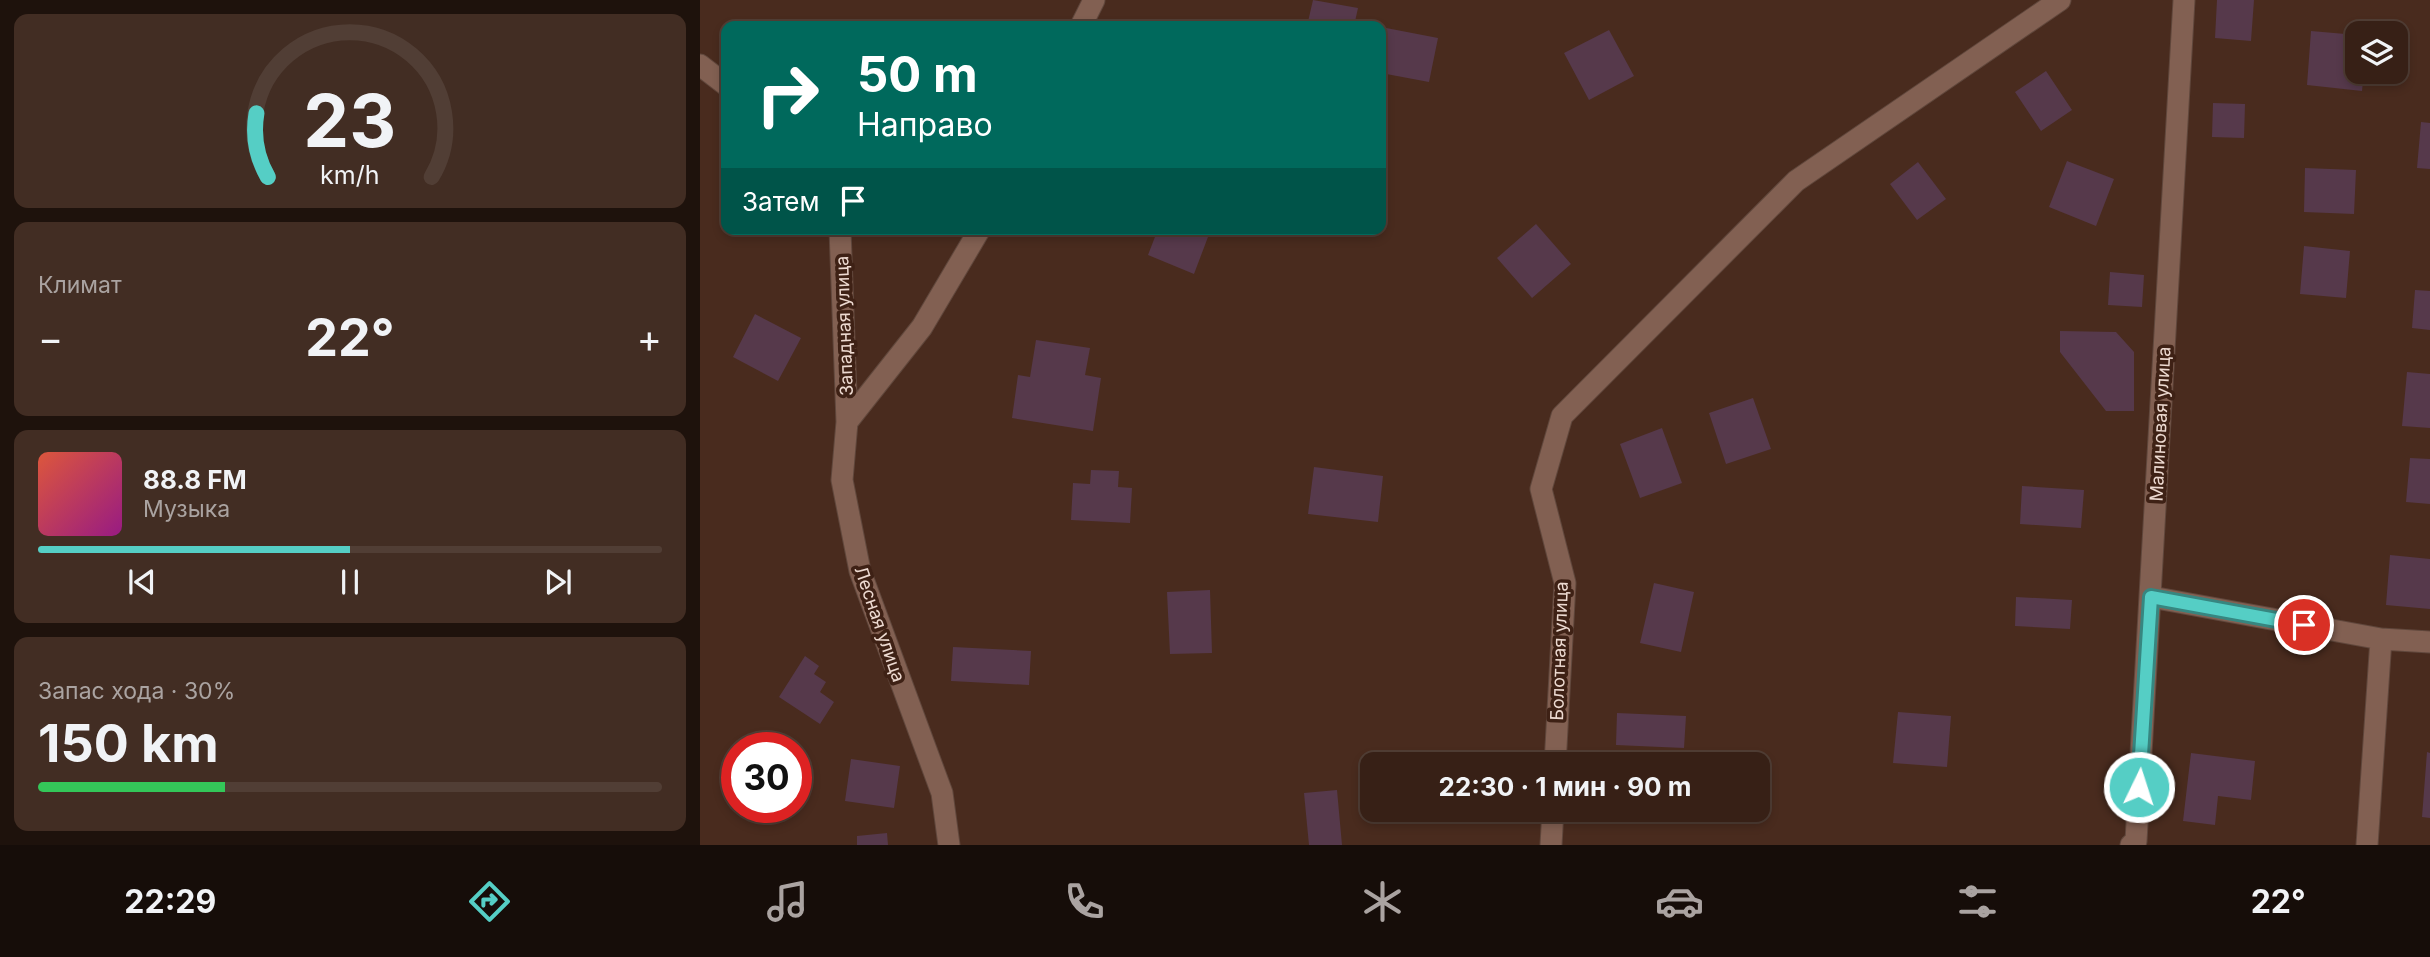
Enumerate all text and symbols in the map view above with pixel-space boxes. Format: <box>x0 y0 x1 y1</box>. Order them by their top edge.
map controls <box>2345 21 2408 84</box>
button: layers <box>2345 21 2408 84</box>
text: 50 m <box>857 45 978 104</box>
icon: right <box>742 49 833 140</box>
text: 23 <box>304 76 396 165</box>
text: Направо <box>857 105 993 144</box>
text: km/h <box>320 160 380 190</box>
icon: arrive <box>834 182 872 220</box>
text: Затем <box>742 186 820 217</box>
street label: Западная улица <box>831 256 857 396</box>
text: Климат <box>38 271 122 299</box>
text: 22° <box>305 306 395 369</box>
text: − <box>38 315 63 361</box>
text: + <box>637 315 662 361</box>
street label: Малиновая улица <box>2145 346 2175 502</box>
text: 88.8 FM <box>143 464 247 495</box>
text: Музыка <box>143 495 230 523</box>
icon: previous <box>123 563 161 601</box>
icon: pause <box>331 563 369 601</box>
icon: next <box>539 563 577 601</box>
street label: Лесная улица <box>850 563 910 685</box>
street label: Болотная улица <box>1546 581 1572 721</box>
pin <box>2274 595 2334 655</box>
icon: arrive <box>2285 606 2323 644</box>
text: Запас хода · 30% <box>38 677 235 705</box>
text: 150 km <box>38 712 219 775</box>
speed limit sign: 30 <box>721 732 812 823</box>
position arrow <box>2102 750 2176 824</box>
text: 22:30 · 1 мин · 90 m <box>1439 771 1691 802</box>
icon: directions <box>465 877 514 926</box>
icon: music <box>763 877 812 926</box>
icon: phone <box>1060 877 1109 926</box>
icon: climate <box>1358 877 1407 926</box>
icon: car <box>1655 877 1704 926</box>
icon: filters <box>1953 877 2002 926</box>
text: 22:29 <box>124 882 216 921</box>
text: 22° <box>2251 882 2306 921</box>

